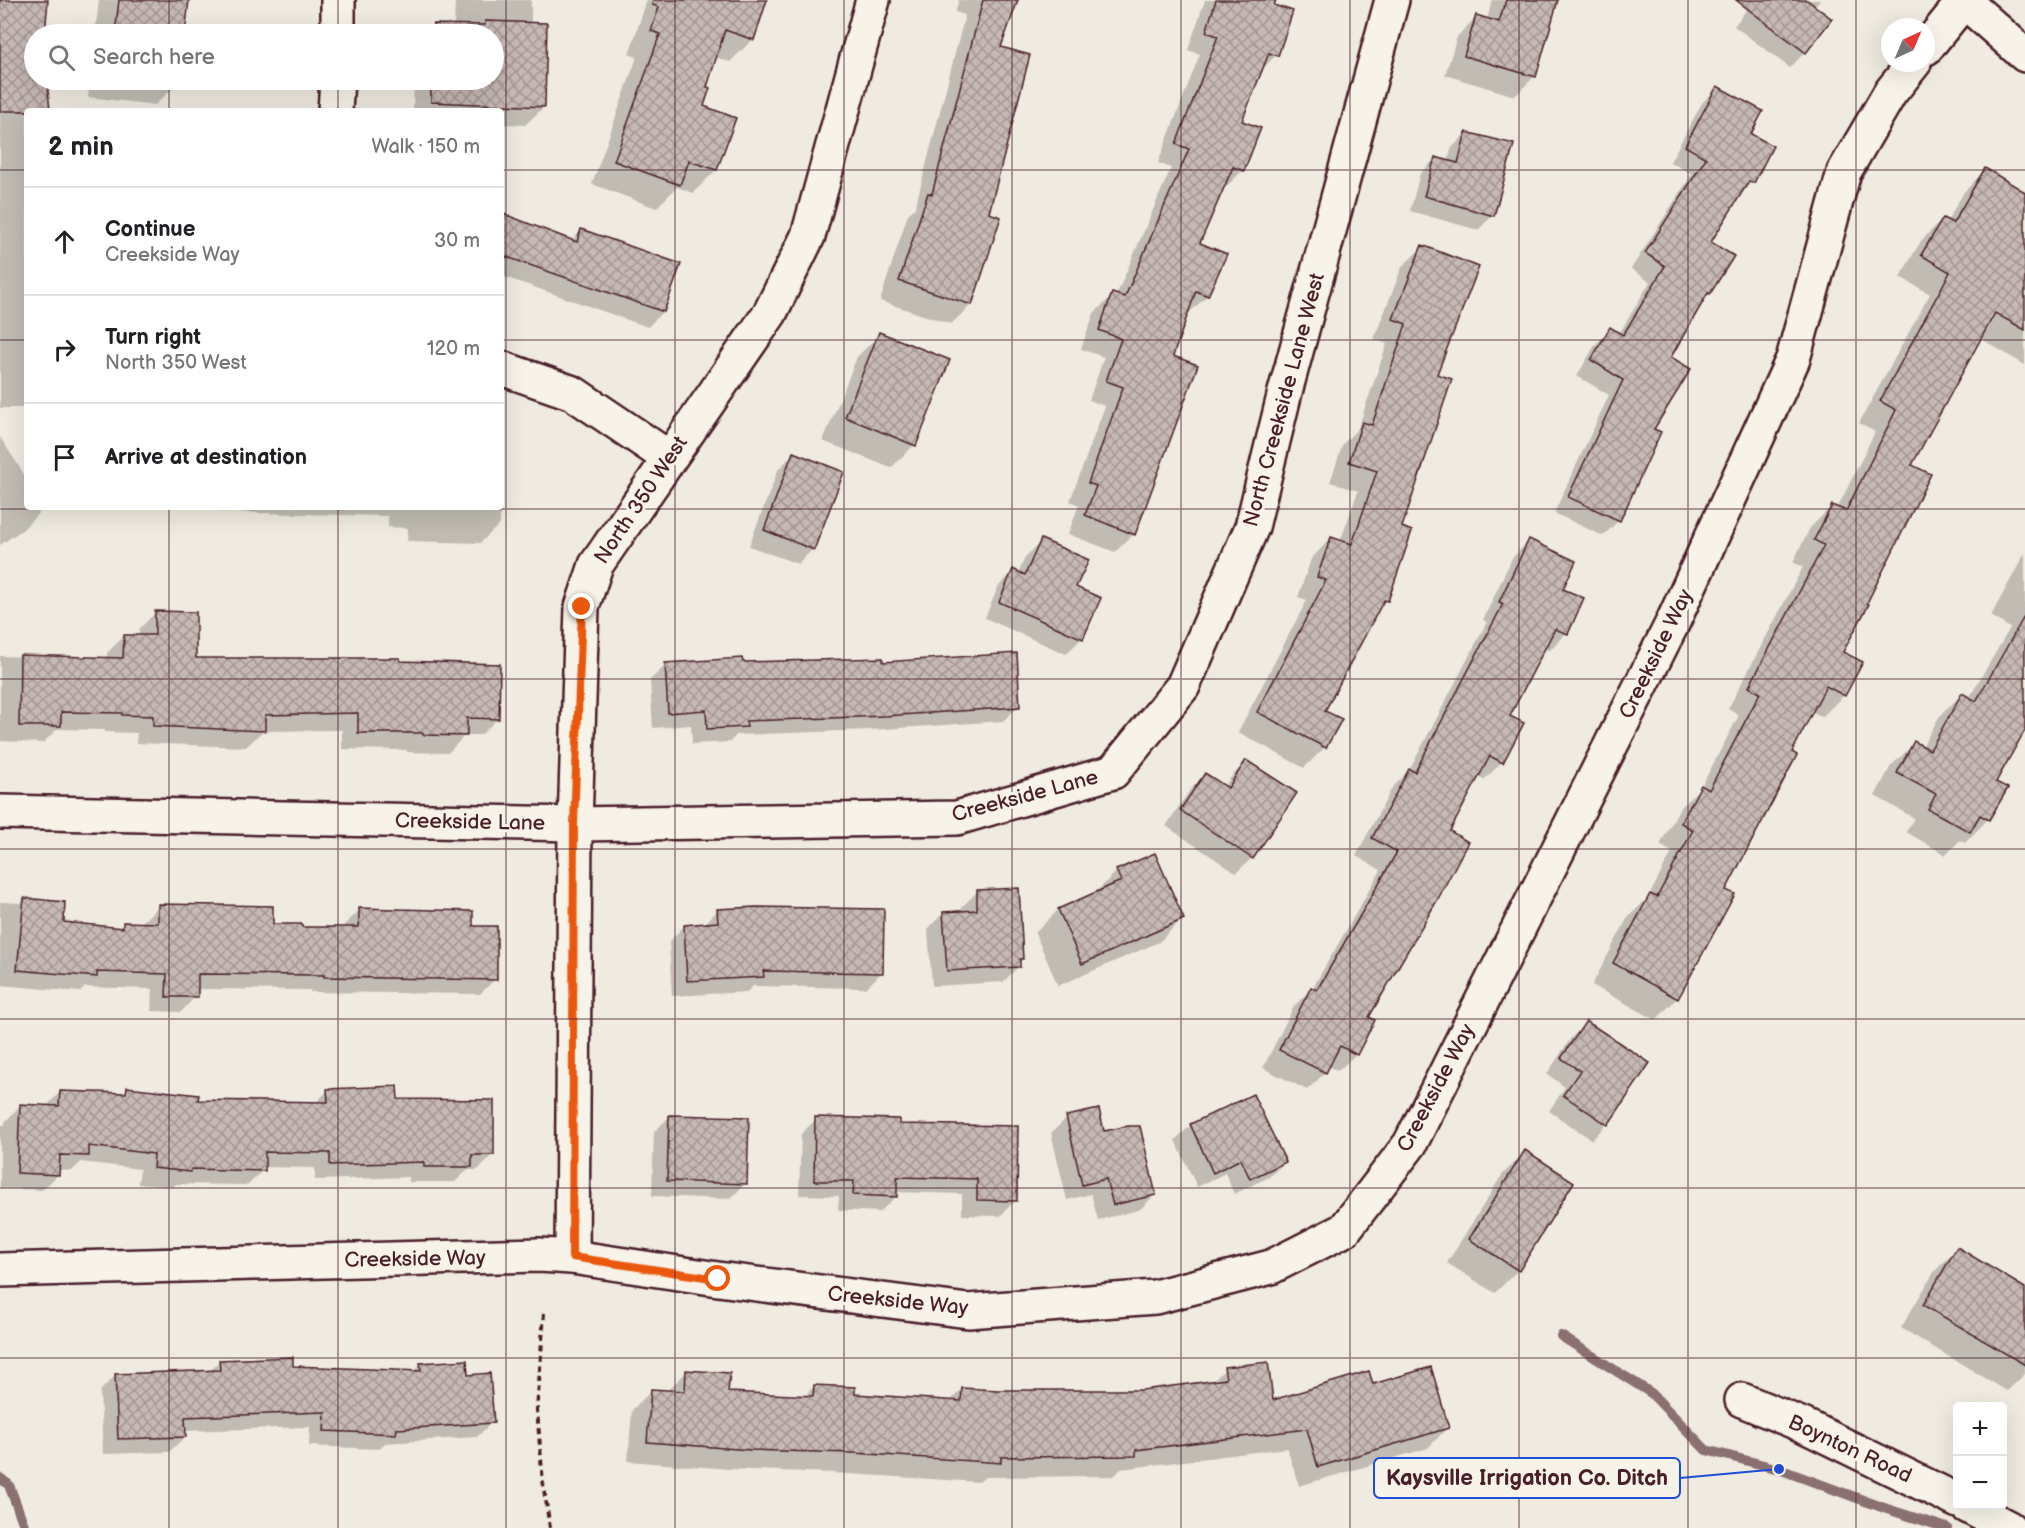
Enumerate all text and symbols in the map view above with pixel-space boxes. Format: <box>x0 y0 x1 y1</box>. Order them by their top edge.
north arrow <box>1881 18 1935 72</box>
search box <box>24 24 504 90</box>
icon: search <box>45 41 78 74</box>
text: Search here <box>93 44 215 71</box>
text: 2 min <box>48 132 114 163</box>
text: Walk · 150 m <box>371 135 480 159</box>
text: Continue <box>105 216 195 243</box>
icon: ahead <box>48 225 81 258</box>
text: 30 m <box>434 229 480 253</box>
text: Creekside Way <box>105 243 240 267</box>
street label: North Creekside Lane West <box>1238 270 1330 530</box>
text: Turn right <box>105 324 201 351</box>
icon: right <box>48 333 81 366</box>
text: 120 m <box>427 337 480 361</box>
text: North 350 West <box>105 351 247 375</box>
street label: North 350 West <box>589 431 693 569</box>
icon: arrive <box>48 441 81 474</box>
text: Arrive at destination <box>105 444 307 471</box>
street label: Creekside Way <box>1614 585 1698 723</box>
route end <box>568 593 594 619</box>
street label: Creekside Lane <box>949 764 1101 828</box>
street label: Creekside Lane <box>395 808 545 836</box>
street label: Creekside Way <box>1392 1019 1480 1156</box>
street label: Creekside Way <box>344 1245 486 1273</box>
route start <box>704 1265 730 1291</box>
street label: Creekside Way <box>826 1281 970 1321</box>
map controls <box>1953 1402 2007 1510</box>
button: + <box>1953 1402 2007 1456</box>
street label: Boynton Road <box>1784 1409 1916 1489</box>
button: − <box>1953 1456 2007 1510</box>
callout: Kaysville Irrigation Co. Ditch <box>1374 1458 1680 1498</box>
text: Kaysville Irrigation Co. Ditch <box>1386 1465 1668 1492</box>

